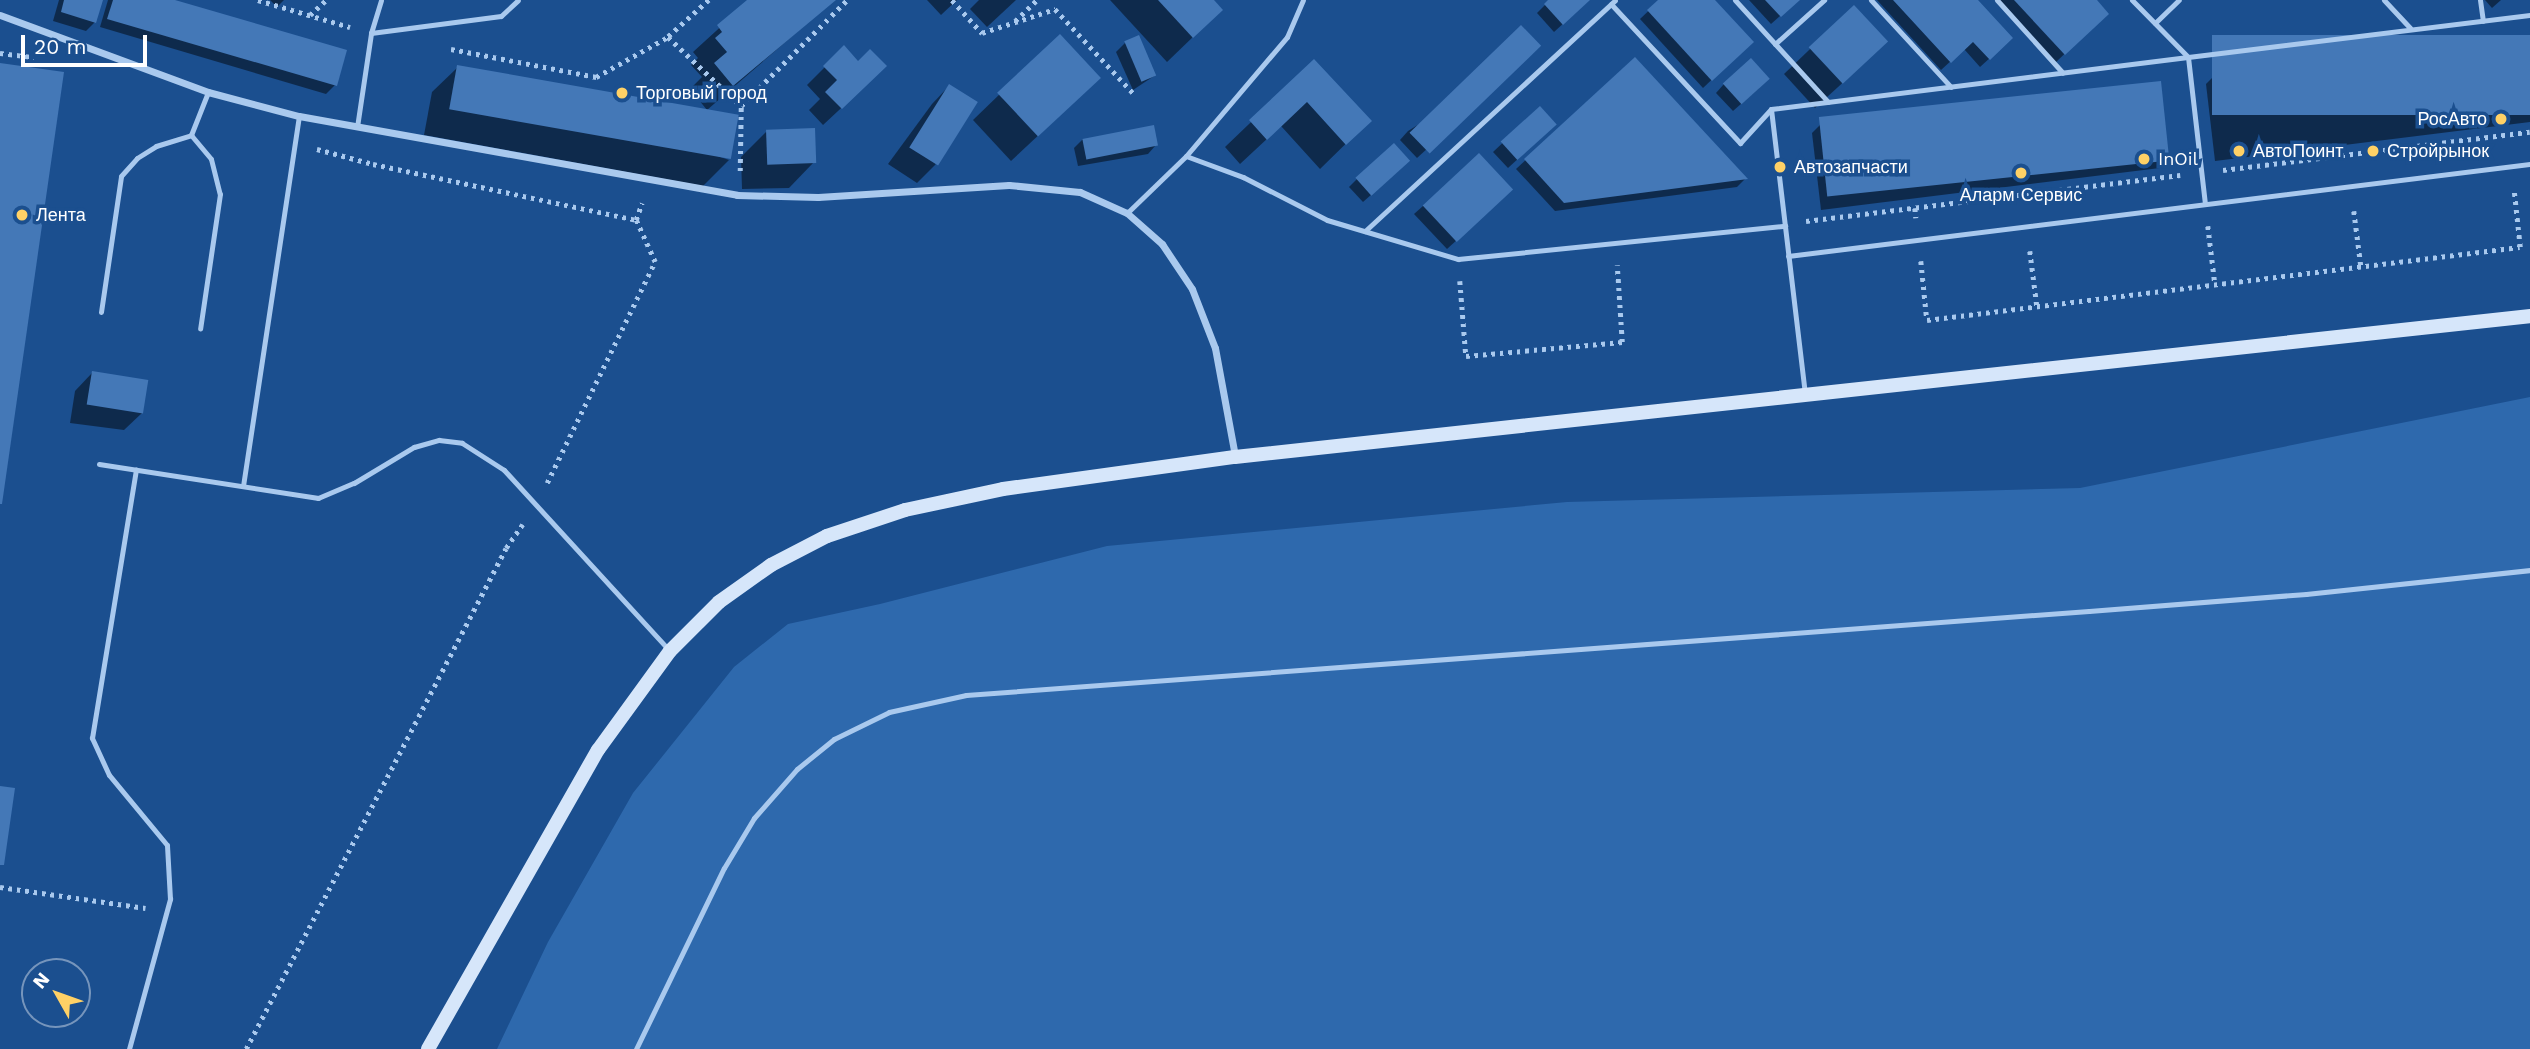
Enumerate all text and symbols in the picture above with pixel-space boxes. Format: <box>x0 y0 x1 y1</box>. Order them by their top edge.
scale bar <box>24 21 150 65</box>
text: 20 m <box>34 34 86 59</box>
place label: Торговый город <box>636 82 767 104</box>
marker: Торговый город <box>614 85 630 101</box>
place label: РосАвто <box>2418 108 2487 130</box>
marker: РосАвто <box>2493 111 2509 127</box>
place label: АвтоПоинт <box>2253 140 2343 162</box>
place label: Стройрынок <box>2387 140 2489 162</box>
marker: АвтоПоинт <box>2231 143 2247 159</box>
marker: Стройрынок <box>2365 143 2381 159</box>
place label: InOil <box>2158 148 2198 170</box>
marker: InOil <box>2136 151 2152 167</box>
place label: Автозапчасти <box>1794 156 1908 178</box>
marker: Автозапчасти <box>1772 159 1788 175</box>
marker: Аларм Сервис <box>2013 165 2029 181</box>
place label: Аларм Сервис <box>1960 184 2082 206</box>
place label: Лента <box>36 204 86 226</box>
marker: Лента <box>14 207 30 223</box>
north arrow <box>21 958 91 1028</box>
text: N <box>28 968 54 993</box>

